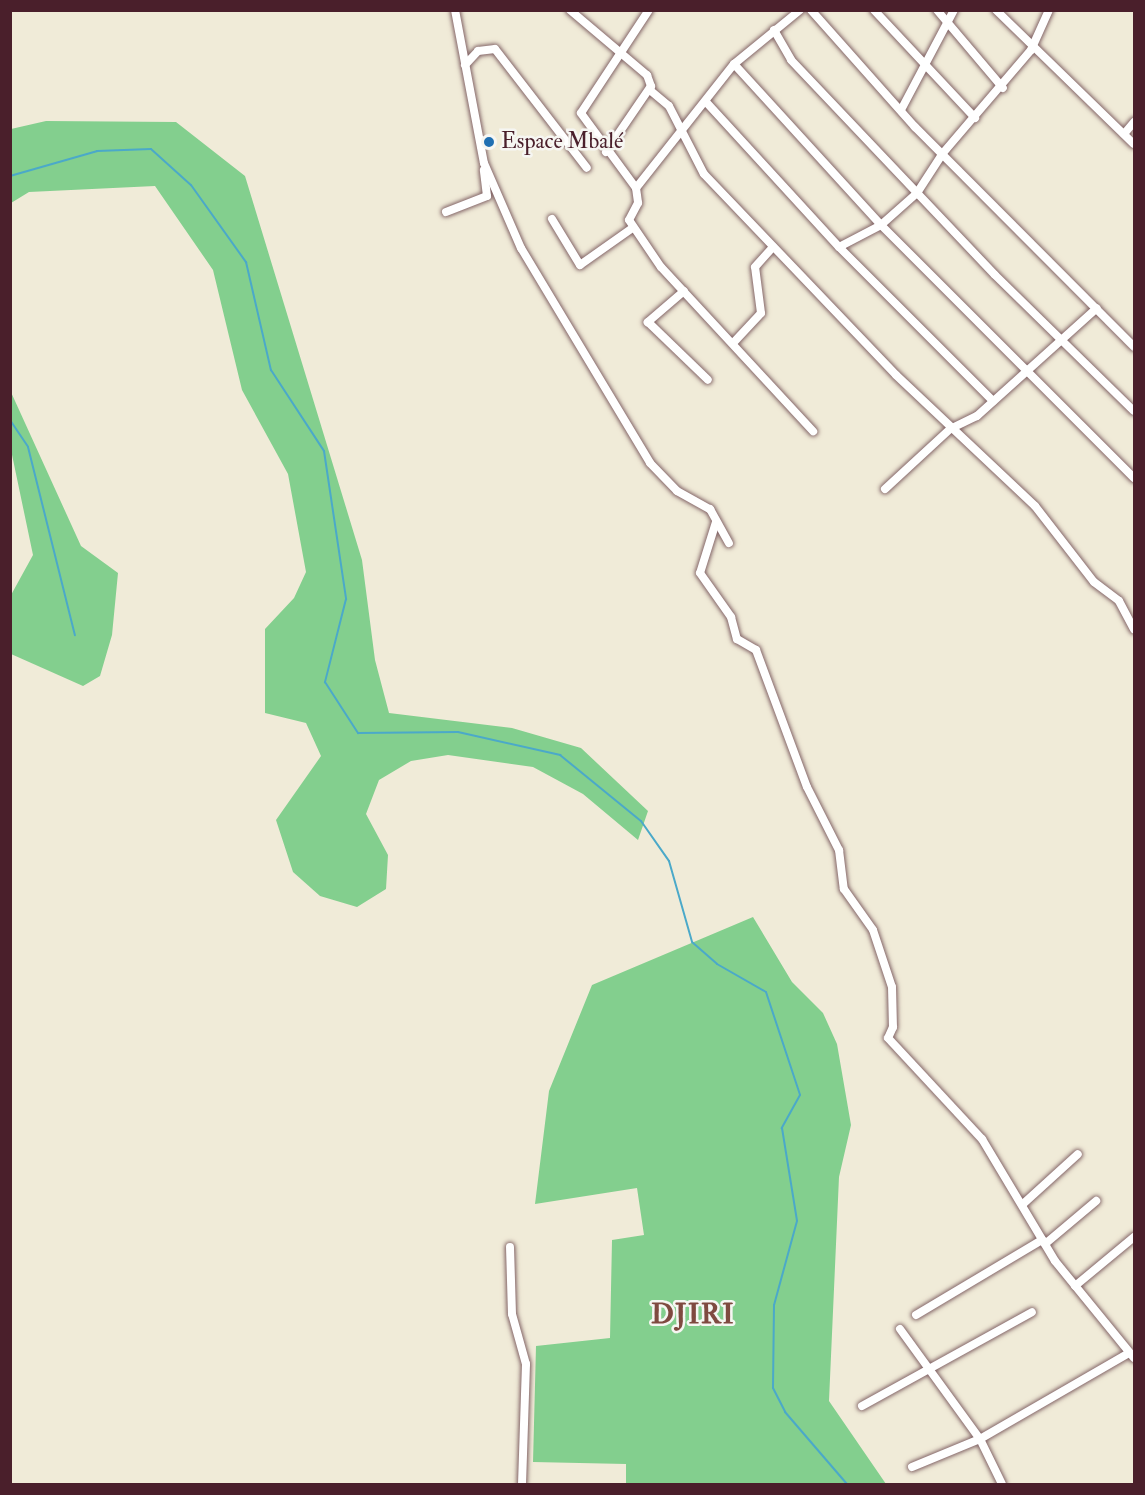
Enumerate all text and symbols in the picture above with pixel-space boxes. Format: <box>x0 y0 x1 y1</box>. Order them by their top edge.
place label: Espace Mbalé <box>501 129 623 155</box>
marker: Espace Mbalé <box>482 135 496 149</box>
district label: DJIRI <box>651 1298 735 1332</box>

